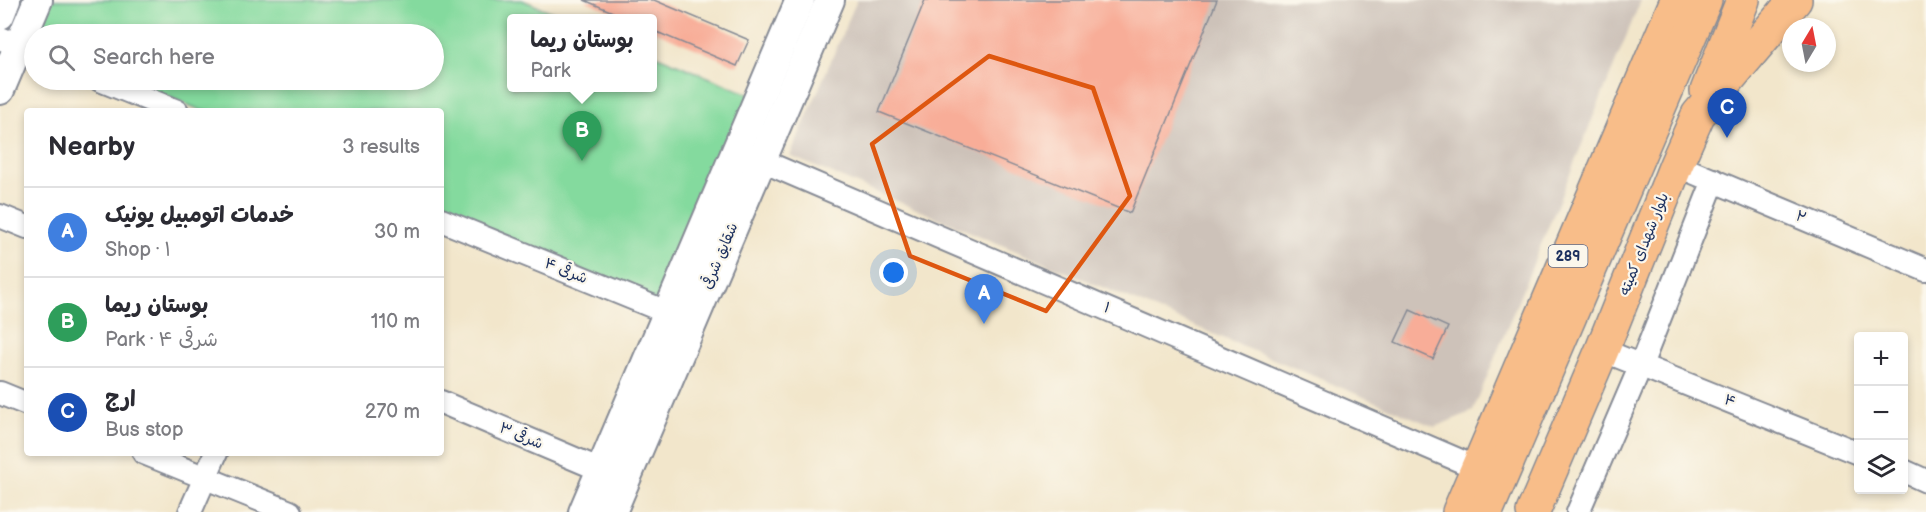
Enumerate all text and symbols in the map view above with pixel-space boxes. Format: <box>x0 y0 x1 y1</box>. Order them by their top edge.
popup <box>507 14 657 92</box>
north arrow <box>1782 18 1836 72</box>
search box <box>24 24 444 90</box>
text: بوستان ریما <box>530 27 634 54</box>
icon: search <box>45 41 78 74</box>
text: Search here <box>93 44 215 71</box>
text: Park <box>530 59 570 83</box>
pin: C <box>1708 88 1746 138</box>
pin: B <box>562 112 602 161</box>
text: Nearby <box>48 132 135 163</box>
text: 3 results <box>342 135 420 159</box>
street label: بلوار شهدای کمیته <box>1615 190 1673 298</box>
text: خدمات اتومبیل یونیک <box>105 202 294 229</box>
street label: ۲ <box>1793 206 1809 228</box>
street label: شقایق شرقی <box>696 219 743 292</box>
text: A <box>61 220 74 244</box>
text: 30 m <box>374 220 420 244</box>
text: Shop · ۱ <box>105 238 171 262</box>
road number: 289 <box>1548 245 1588 267</box>
street label: ۴ شرقی <box>542 252 591 288</box>
your location <box>879 258 908 287</box>
pin: A <box>964 274 1004 324</box>
text: بوستان ریما <box>105 292 208 319</box>
street label: ۱ <box>1101 298 1113 318</box>
text: B <box>60 310 75 334</box>
text: 110 m <box>371 310 420 334</box>
text: Park · ۴ شرقی <box>105 328 218 352</box>
map controls <box>1854 332 1908 494</box>
button: + <box>1854 332 1908 386</box>
text: ارج <box>105 386 136 413</box>
button: − <box>1854 386 1908 440</box>
street label: ۴ <box>1721 390 1739 412</box>
text: C <box>60 400 75 424</box>
text: 270 m <box>365 400 420 424</box>
street label: ۳ شرقی <box>496 416 547 454</box>
text: Bus stop <box>105 418 184 442</box>
button: layers <box>1854 440 1908 494</box>

